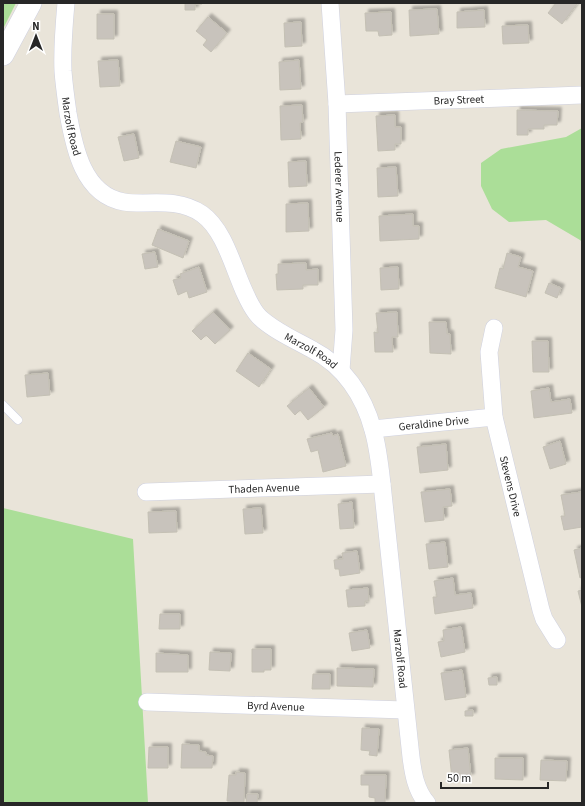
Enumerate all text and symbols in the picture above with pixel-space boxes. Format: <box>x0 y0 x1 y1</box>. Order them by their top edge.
north arrow <box>16 16 56 56</box>
text: N <box>32 19 40 34</box>
street label: Bray Street <box>433 91 485 108</box>
street label: Marzolf Road <box>58 96 85 158</box>
street label: Lederer Avenue <box>331 151 348 223</box>
street label: Marzolf Road <box>282 329 341 372</box>
street label: Geraldine Drive <box>398 412 470 434</box>
street label: Stevens Drive <box>496 454 526 519</box>
street label: Thaden Avenue <box>228 479 300 497</box>
street label: Marzolf Road <box>390 628 411 689</box>
street label: Byrd Avenue <box>247 698 305 714</box>
scale bar <box>441 764 548 790</box>
text: 50 m <box>447 770 471 787</box>

